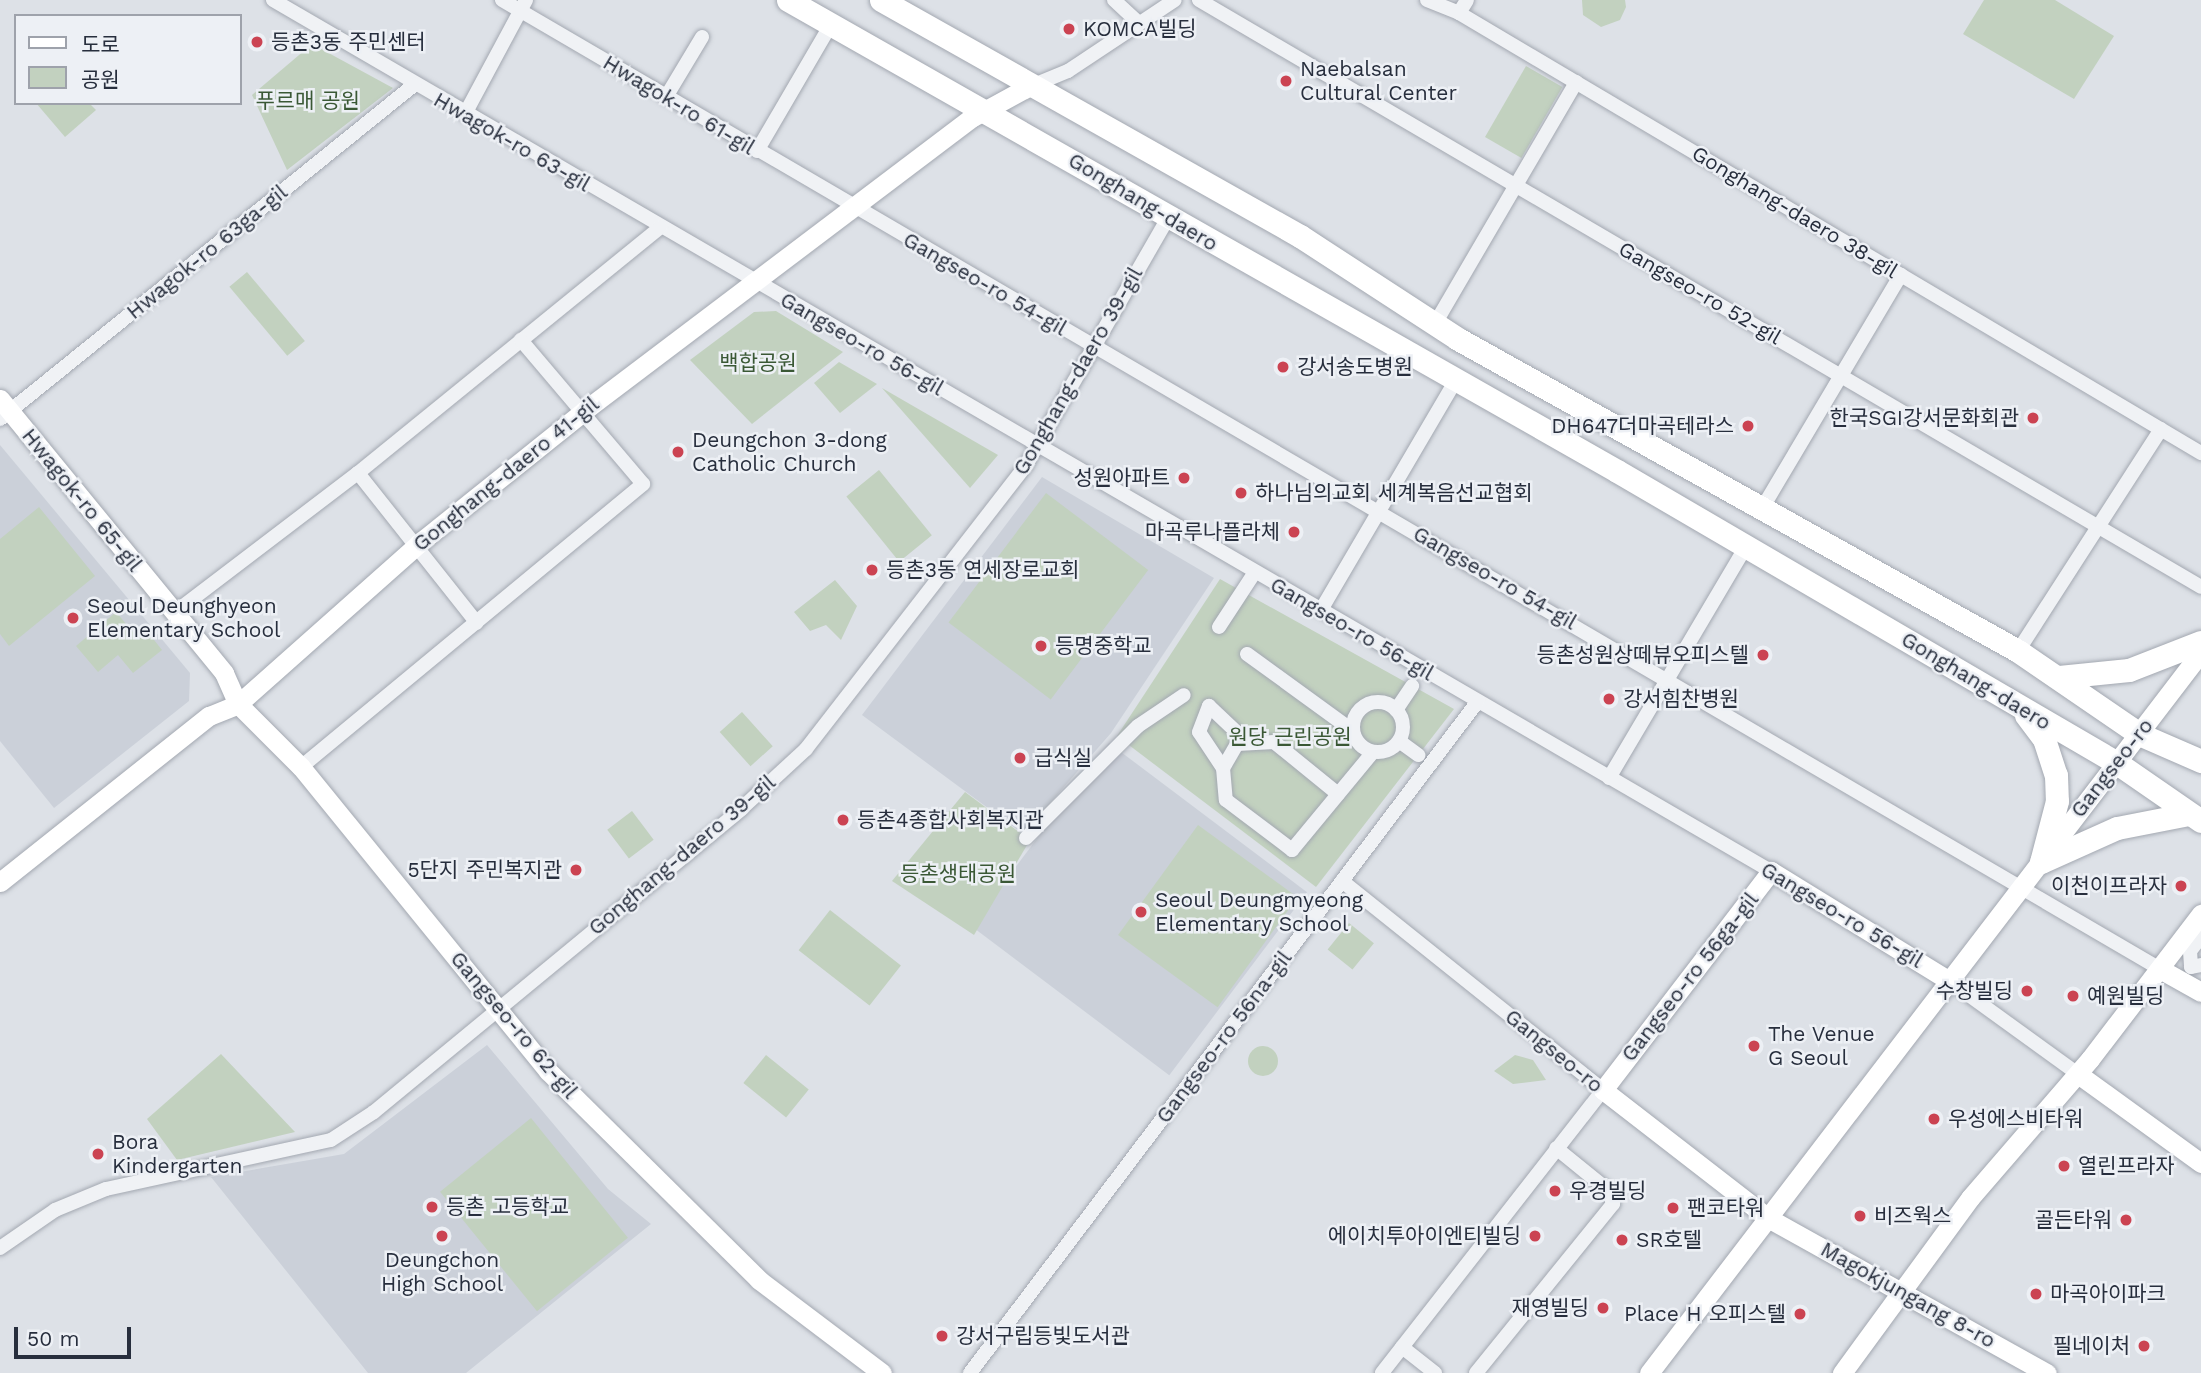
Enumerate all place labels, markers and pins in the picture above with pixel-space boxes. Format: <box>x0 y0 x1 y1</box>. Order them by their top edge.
place label: KOMCA빌딩 <box>1083 16 1197 42</box>
marker: KOMCA빌딩 <box>1061 21 1077 37</box>
place label: 등촌3동 주민센터 <box>271 29 426 55</box>
marker: 등촌3동 주민센터 <box>249 34 265 50</box>
place label: Naebalsan Cultural Center <box>1300 56 1458 106</box>
marker: Naebalsan Cultural Center <box>1278 73 1294 89</box>
place label: 강서송도병원 <box>1297 354 1413 380</box>
marker: 강서송도병원 <box>1275 359 1291 375</box>
place label: 한국SGI강서문화회관 <box>1830 405 2019 431</box>
marker: 한국SGI강서문화회관 <box>2025 410 2041 426</box>
place label: DH647더마곡테라스 <box>1551 413 1734 439</box>
marker: DH647더마곡테라스 <box>1740 418 1756 434</box>
place label: Deungchon 3-dong Catholic Church <box>692 427 887 477</box>
marker: Deungchon 3-dong Catholic Church <box>670 444 686 460</box>
place label: 성원아파트 <box>1073 465 1170 491</box>
marker: 성원아파트 <box>1176 470 1192 486</box>
place label: 하나님의교회 세계복음선교협회 <box>1255 480 1533 506</box>
marker: 하나님의교회 세계복음선교협회 <box>1233 485 1249 501</box>
place label: 마곡루나플라체 <box>1145 519 1280 545</box>
marker: 마곡루나플라체 <box>1286 524 1302 540</box>
place label: 등촌3동 연세장로교회 <box>886 557 1079 583</box>
marker: 등촌3동 연세장로교회 <box>864 562 880 578</box>
place label: Seoul Deunghyeon Elementary School <box>87 593 281 643</box>
marker: Seoul Deunghyeon Elementary School <box>65 610 81 626</box>
place label: 등명중학교 <box>1055 633 1152 659</box>
marker: 등명중학교 <box>1033 638 1049 654</box>
place label: 등촌성원상떼뷰오피스텔 <box>1536 642 1749 668</box>
marker: 등촌성원상떼뷰오피스텔 <box>1755 647 1771 663</box>
place label: 강서힘찬병원 <box>1623 686 1739 712</box>
marker: 강서힘찬병원 <box>1601 691 1617 707</box>
place label: 급식실 <box>1034 745 1092 771</box>
marker: 급식실 <box>1012 750 1028 766</box>
place label: 등촌4종합사회복지관 <box>857 807 1044 833</box>
marker: 등촌4종합사회복지관 <box>835 812 851 828</box>
place label: 5단지 주민복지관 <box>407 857 562 883</box>
marker: 5단지 주민복지관 <box>568 862 584 878</box>
place label: 이천이프라자 <box>2051 873 2167 899</box>
marker: 이천이프라자 <box>2173 878 2189 894</box>
place label: Seoul Deungmyeong Elementary School <box>1155 887 1364 937</box>
marker: Seoul Deungmyeong Elementary School <box>1133 904 1149 920</box>
place label: 수창빌딩 <box>1936 978 2013 1004</box>
marker: 수창빌딩 <box>2019 983 2035 999</box>
place label: 예원빌딩 <box>2087 983 2164 1009</box>
marker: 예원빌딩 <box>2065 988 2081 1004</box>
place label: The Venue G Seoul <box>1768 1021 1875 1071</box>
marker: The Venue G Seoul <box>1746 1038 1762 1054</box>
place label: 우성에스비타워 <box>1948 1106 2083 1132</box>
marker: 우성에스비타워 <box>1926 1111 1942 1127</box>
place label: Bora Kindergarten <box>112 1129 243 1179</box>
marker: Bora Kindergarten <box>90 1146 106 1162</box>
place label: 열린프라자 <box>2078 1153 2175 1179</box>
marker: 열린프라자 <box>2056 1158 2072 1174</box>
place label: 우경빌딩 <box>1569 1178 1646 1204</box>
marker: 우경빌딩 <box>1547 1183 1563 1199</box>
place label: 등촌 고등학교 <box>446 1194 569 1220</box>
place label: 팬코타워 <box>1687 1195 1764 1221</box>
marker: 등촌 고등학교 <box>424 1199 440 1215</box>
marker: 팬코타워 <box>1665 1200 1681 1216</box>
place label: 비즈웍스 <box>1874 1203 1951 1229</box>
place label: 골든타워 <box>2035 1207 2112 1233</box>
marker: 비즈웍스 <box>1852 1208 1868 1224</box>
marker: 골든타워 <box>2118 1212 2134 1228</box>
place label: 에이치투아이엔티빌딩 <box>1328 1223 1521 1249</box>
place label: SR호텔 <box>1636 1227 1702 1253</box>
marker: Deungchon High School <box>434 1228 450 1244</box>
marker: 에이치투아이엔티빌딩 <box>1527 1228 1543 1244</box>
marker: SR호텔 <box>1614 1232 1630 1248</box>
place label: Deungchon High School <box>381 1247 503 1297</box>
place label: 마곡아이파크 <box>2050 1281 2166 1307</box>
marker: 마곡아이파크 <box>2028 1286 2044 1302</box>
place label: 재영빌딩 <box>1512 1295 1589 1321</box>
marker: 재영빌딩 <box>1595 1300 1611 1316</box>
place label: Place H 오피스텔 <box>1624 1301 1786 1327</box>
marker: Place H 오피스텔 <box>1792 1306 1808 1322</box>
place label: 강서구립등빛도서관 <box>956 1323 1130 1349</box>
marker: 강서구립등빛도서관 <box>934 1328 950 1344</box>
place label: 필네이처 <box>2053 1333 2130 1359</box>
marker: 필네이처 <box>2136 1338 2152 1354</box>

